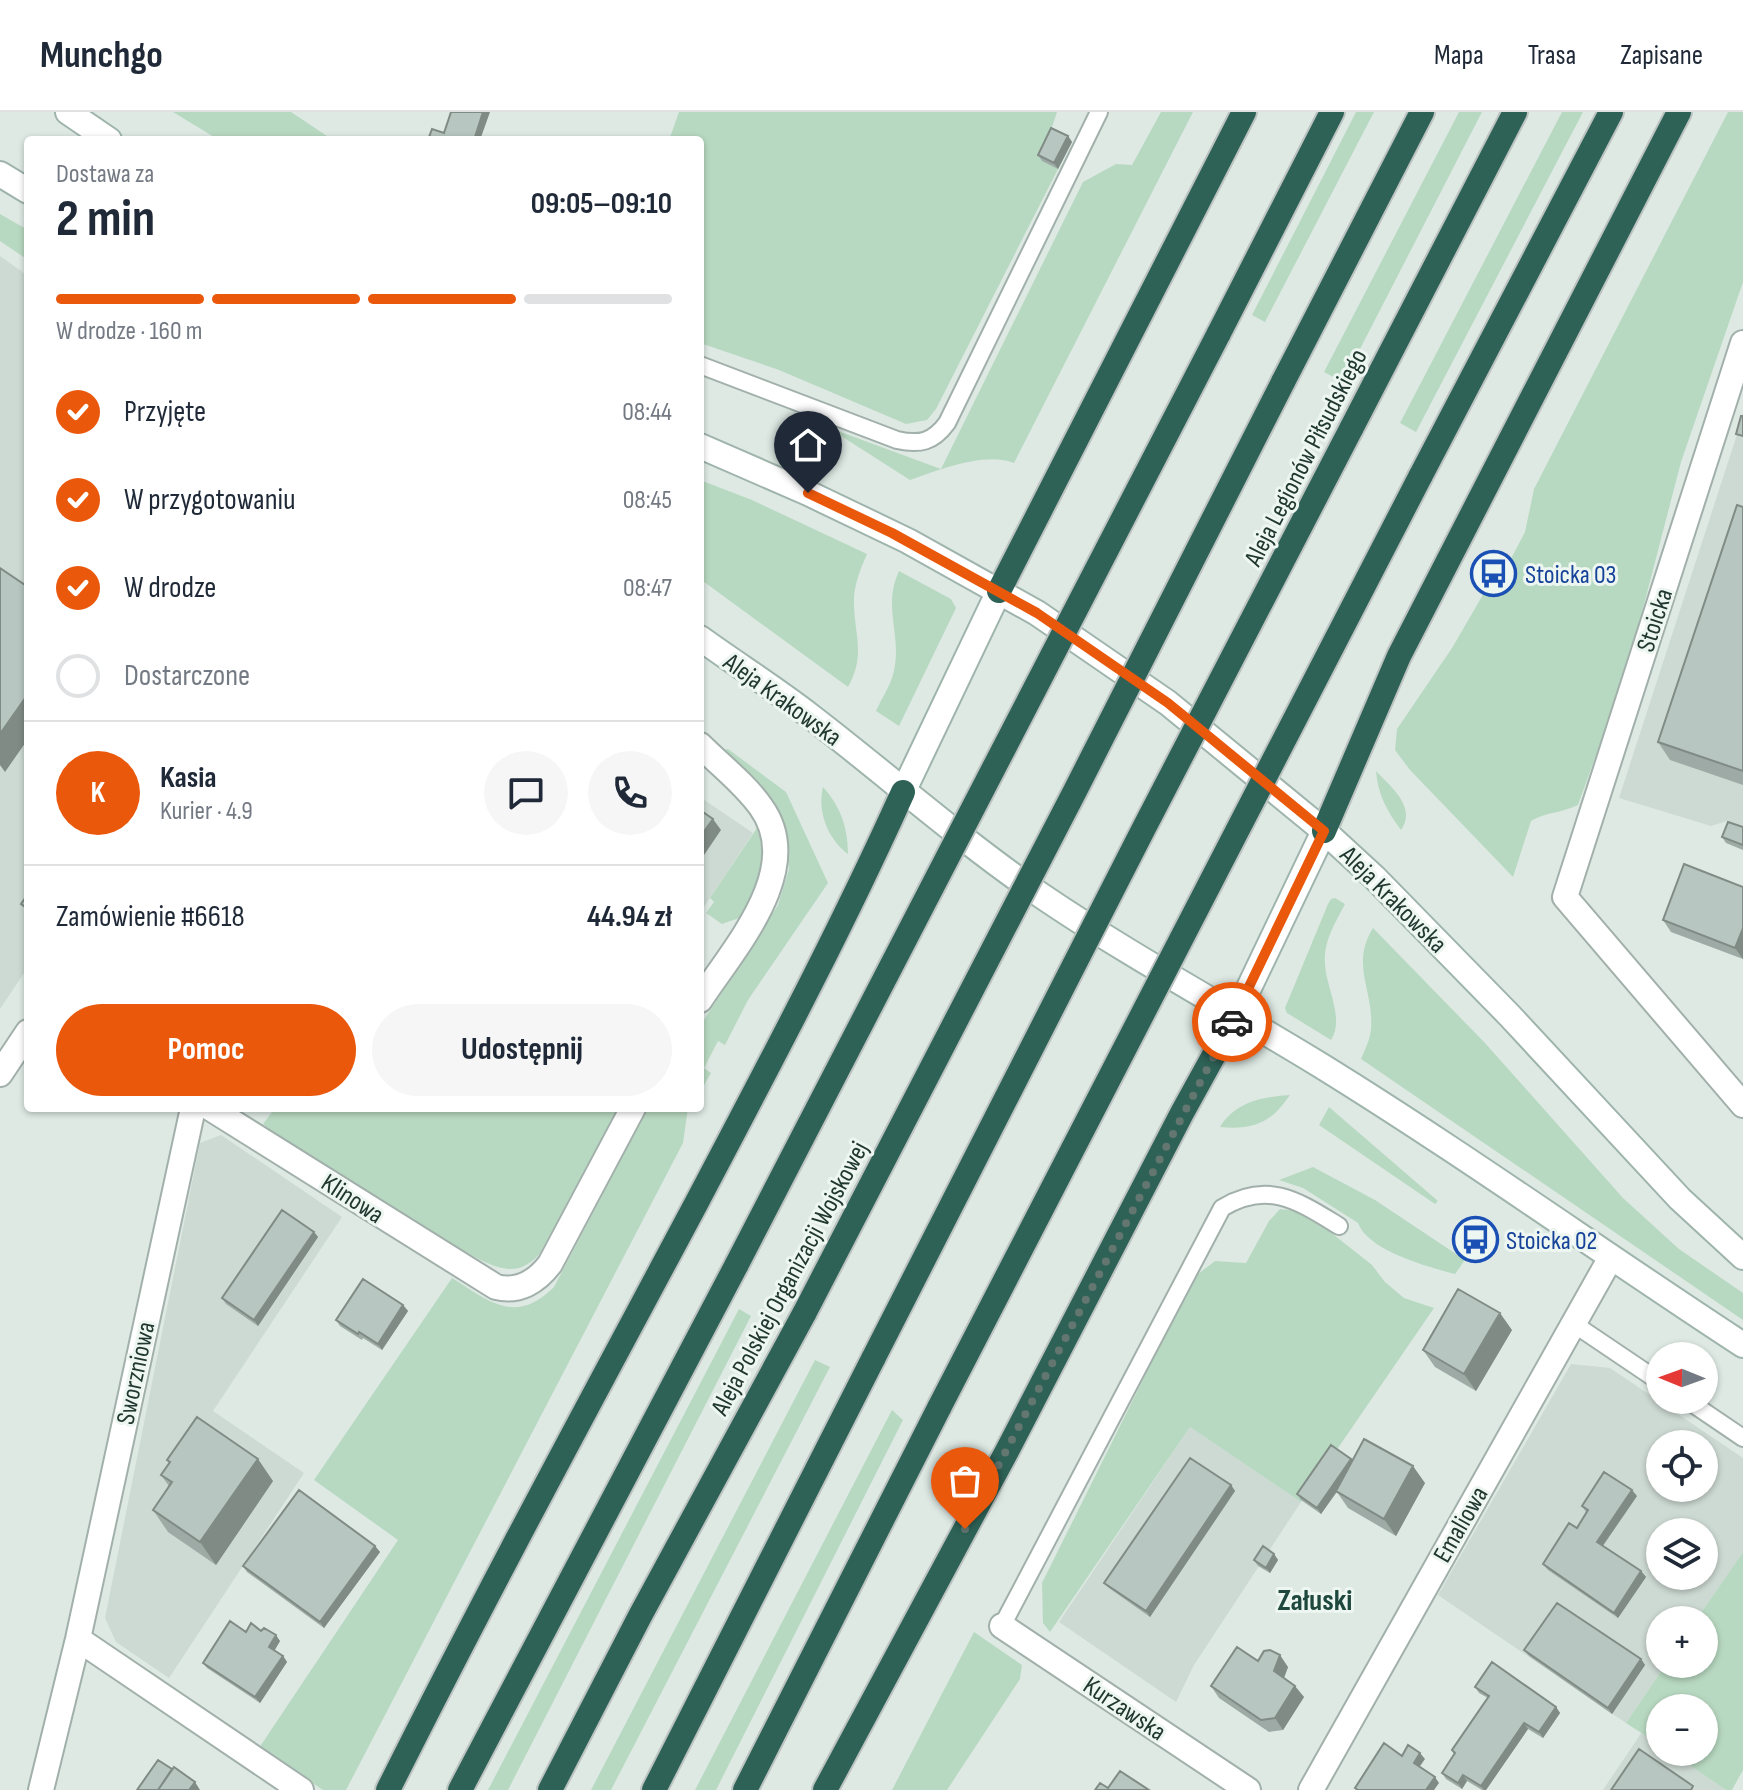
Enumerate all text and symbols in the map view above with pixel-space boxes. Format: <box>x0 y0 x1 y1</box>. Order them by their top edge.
text: Munchgo <box>40 33 163 78</box>
text: Mapa <box>1434 39 1484 72</box>
text: Trasa <box>1528 39 1576 72</box>
text: Zapisane <box>1620 39 1703 72</box>
text: Dostawa za <box>56 159 154 190</box>
text: 09:05–09:10 <box>531 186 672 222</box>
text: 2 min <box>56 188 155 251</box>
text: W drodze · 160 m <box>56 316 202 347</box>
street label: Aleja Legionów Piłsudskiego <box>1238 344 1374 572</box>
icon: check <box>56 390 100 434</box>
text: Przyjęte <box>124 394 206 430</box>
text: 08:44 <box>622 397 672 428</box>
pin <box>774 411 842 493</box>
icon: home <box>786 423 830 467</box>
icon: check <box>56 478 100 522</box>
text: W przygotowaniu <box>124 482 296 518</box>
text: 08:45 <box>623 485 672 516</box>
bus stop icon: Stoicka 03 <box>1470 550 1518 598</box>
place label: Stoicka 03 <box>1525 560 1616 591</box>
icon: check <box>56 566 100 610</box>
text: W drodze <box>124 570 216 606</box>
text: 08:47 <box>623 573 672 604</box>
street label: Stoicka <box>1631 585 1680 656</box>
street label: Aleja Krakowska <box>716 646 847 753</box>
text: Dostarczone <box>124 658 250 694</box>
button: chat <box>484 751 568 835</box>
button: phone <box>588 751 672 835</box>
text: Kasia <box>160 760 217 796</box>
text: K <box>91 775 105 811</box>
text: Kurier · 4.9 <box>160 796 253 827</box>
street label: Aleja Krakowska <box>1332 839 1453 960</box>
text: Zamówienie #6618 <box>56 899 245 935</box>
text: 44.94 zł <box>587 899 672 935</box>
courier <box>1192 982 1272 1062</box>
icon: car <box>1210 1000 1254 1044</box>
button: Pomoc <box>56 1004 356 1096</box>
button: Udostępnij <box>372 1004 672 1096</box>
street label: Aleja Polskiej Organizacji Wojskowej <box>704 1137 876 1422</box>
street label: Klinowa <box>315 1168 389 1231</box>
bus stop icon: Stoicka 02 <box>1451 1216 1499 1264</box>
place label: Stoicka 02 <box>1506 1226 1597 1257</box>
street label: Sworzniowa <box>110 1319 162 1427</box>
north arrow <box>1646 1342 1718 1414</box>
map controls <box>1646 1342 1718 1766</box>
button: locate <box>1646 1430 1718 1502</box>
pin <box>931 1447 999 1529</box>
icon: bag <box>943 1459 987 1503</box>
street label: Emaliowa <box>1427 1481 1495 1568</box>
button: layers <box>1646 1518 1718 1590</box>
district label: Załuski <box>1278 1583 1352 1619</box>
button: + <box>1646 1606 1718 1678</box>
street label: Kurzawska <box>1077 1670 1171 1748</box>
button: − <box>1646 1694 1718 1766</box>

